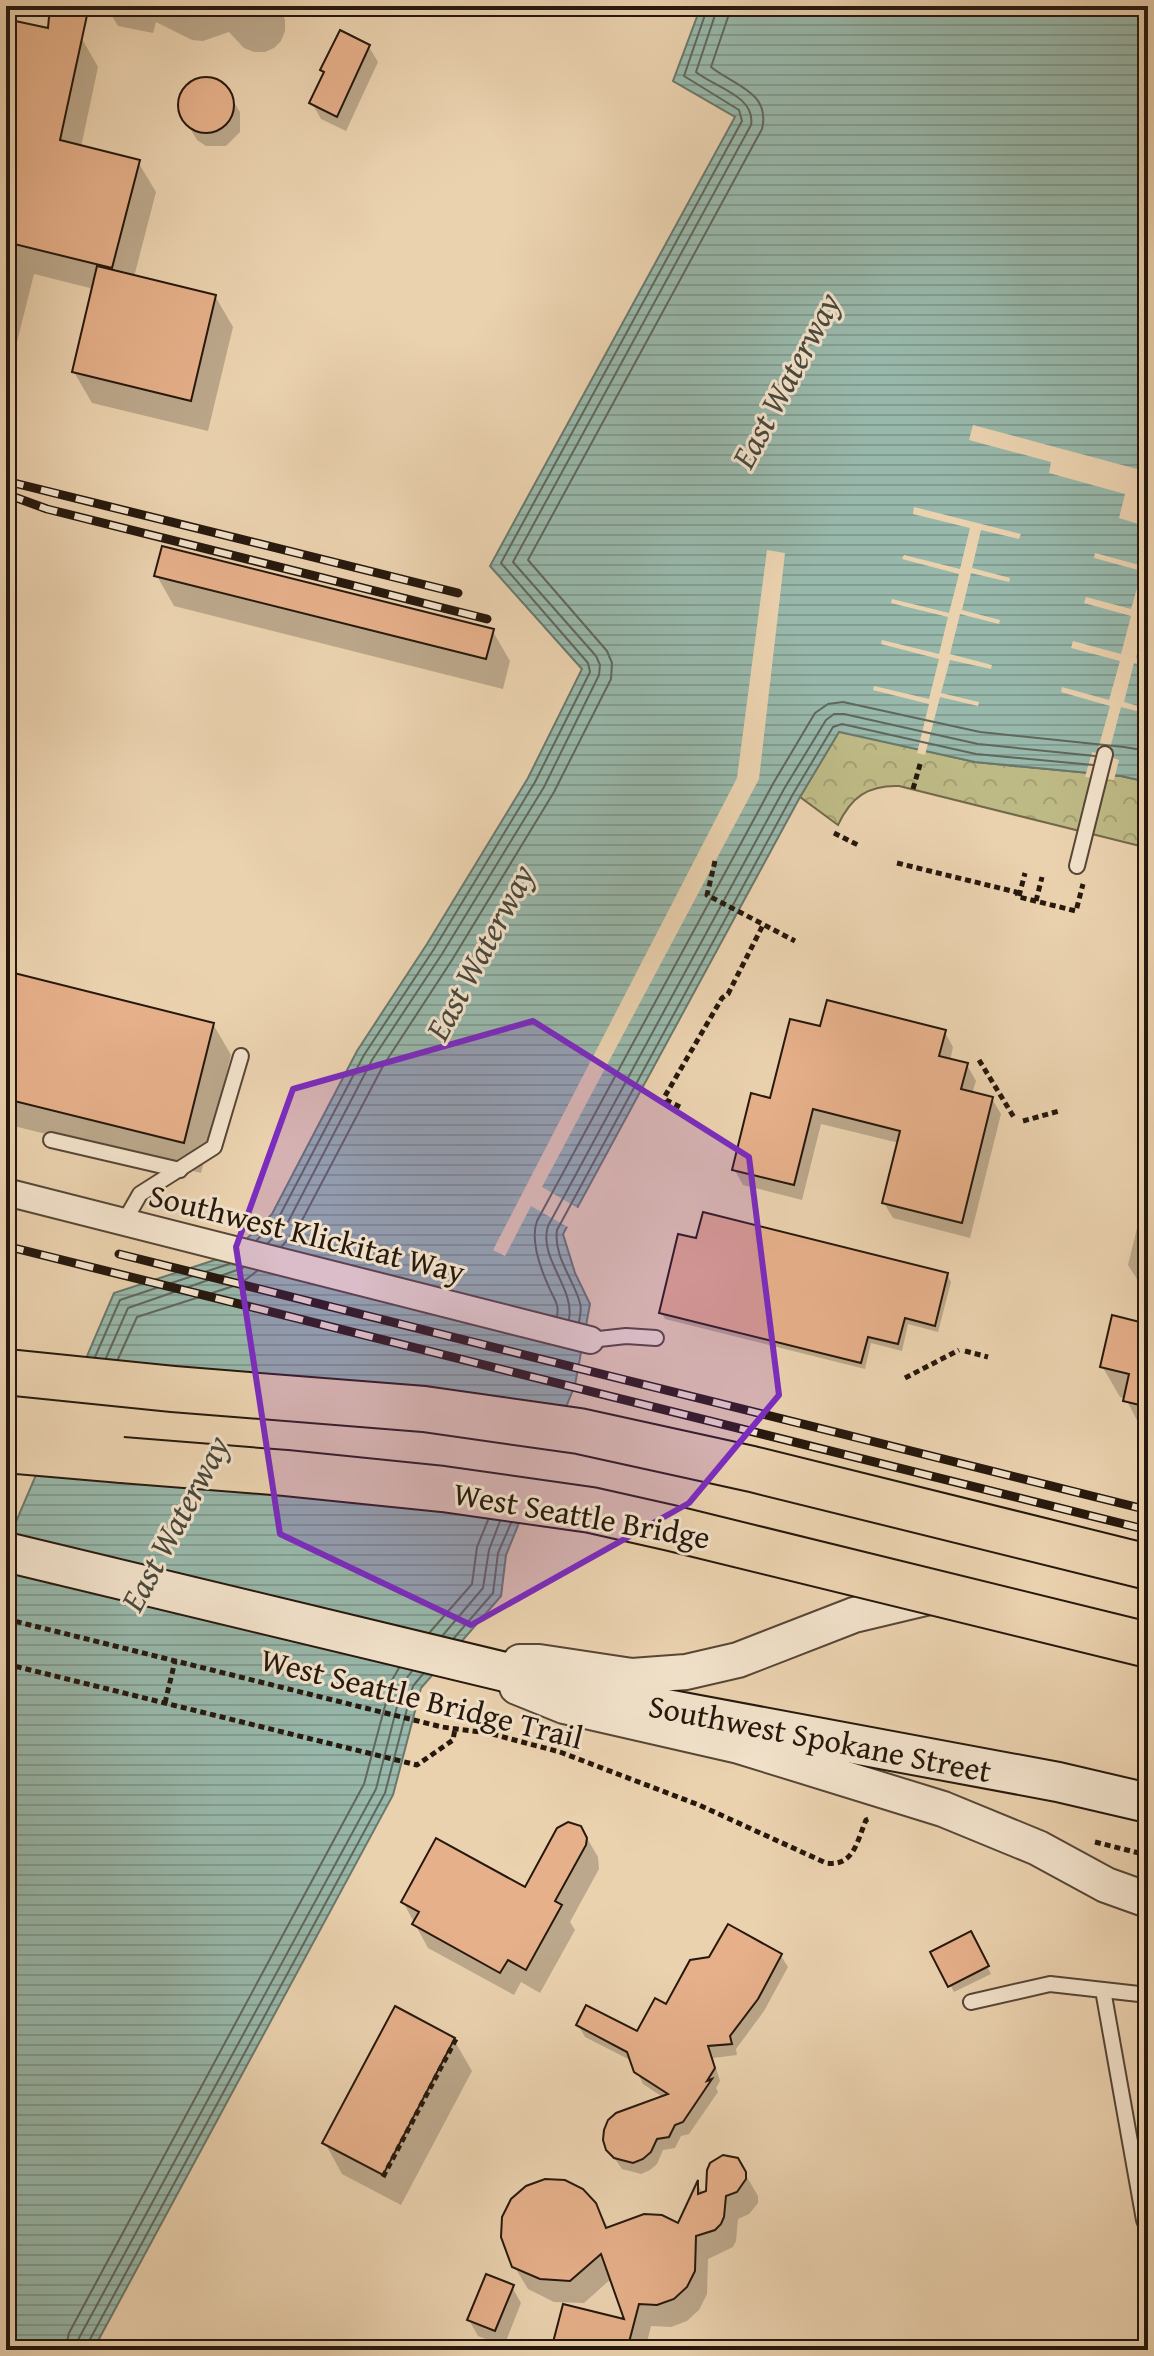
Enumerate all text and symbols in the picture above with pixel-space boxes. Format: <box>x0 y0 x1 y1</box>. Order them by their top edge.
water label: East Waterway <box>718 283 852 478</box>
water label: East Waterway <box>412 855 546 1050</box>
street label: Southwest Klickitat Way <box>144 1171 470 1295</box>
water label: East Waterway <box>107 1426 241 1621</box>
street label: West Seattle Bridge <box>450 1469 714 1561</box>
street label: West Seattle Bridge Trail <box>256 1635 588 1761</box>
street label: Southwest Spokane Street <box>645 1682 995 1794</box>

